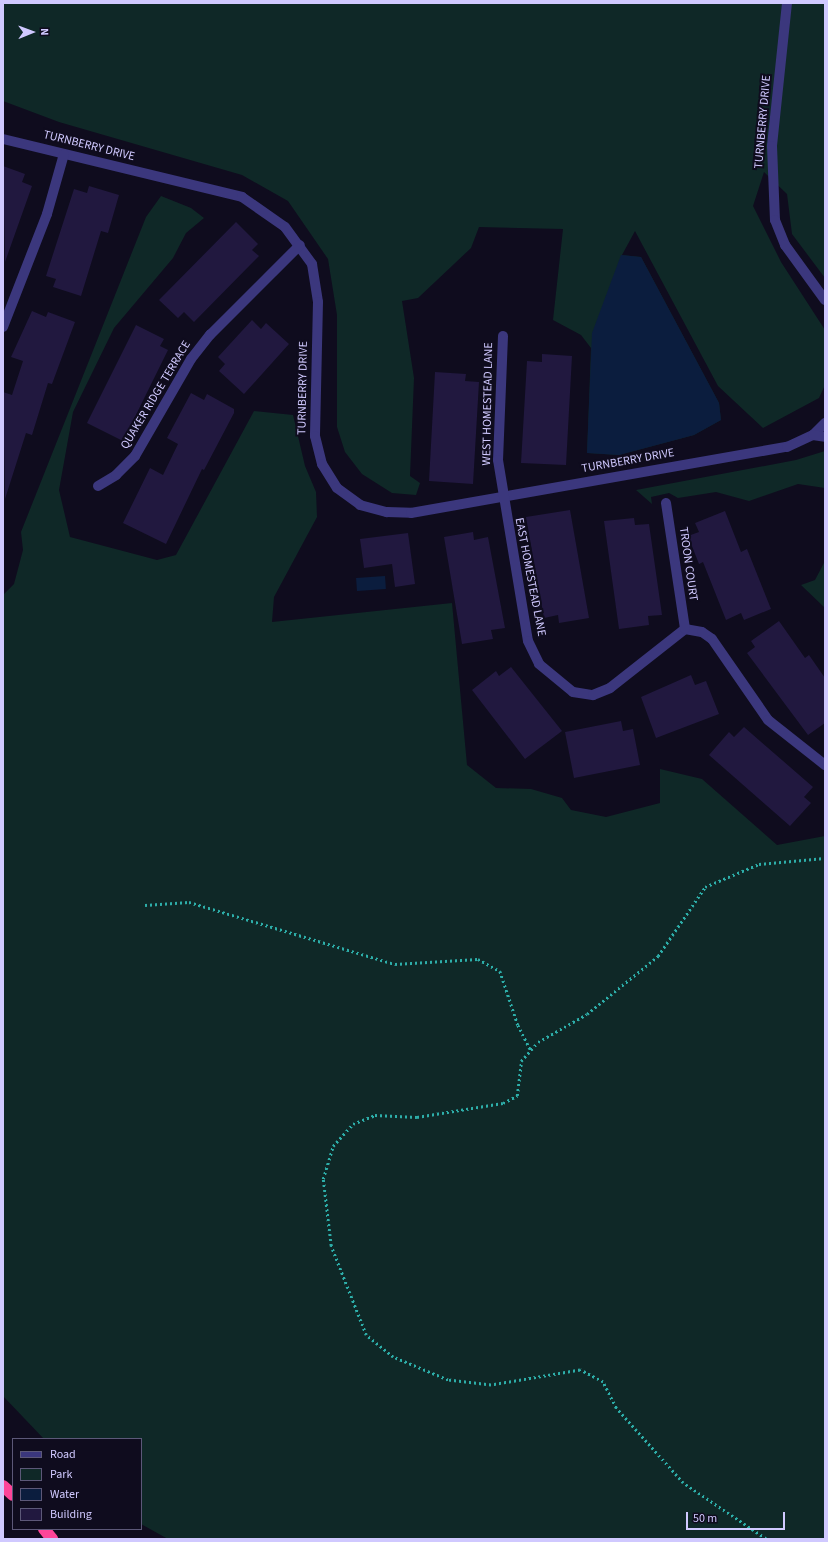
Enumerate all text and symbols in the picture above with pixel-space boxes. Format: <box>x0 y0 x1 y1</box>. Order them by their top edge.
north arrow <box>12 12 52 52</box>
text: N <box>37 28 52 36</box>
street label: TURNBERRY DRIVE <box>752 75 774 169</box>
street label: TURNBERRY DRIVE <box>42 128 136 164</box>
street label: QUAKER RIDGE TERRACE <box>118 338 194 452</box>
street label: TURNBERRY DRIVE <box>295 341 311 435</box>
street label: WEST HOMESTEAD LANE <box>480 342 496 466</box>
street label: TURNBERRY DRIVE <box>581 446 675 476</box>
street label: EAST HOMESTEAD LANE <box>511 517 549 637</box>
street label: TROON COURT <box>676 526 700 602</box>
legend <box>12 1438 142 1530</box>
text: Road <box>50 1446 76 1463</box>
text: Park <box>50 1466 72 1483</box>
text: Water <box>50 1486 79 1503</box>
scale bar <box>688 1504 787 1530</box>
text: Building <box>50 1506 92 1523</box>
text: 50 m <box>693 1510 717 1527</box>

